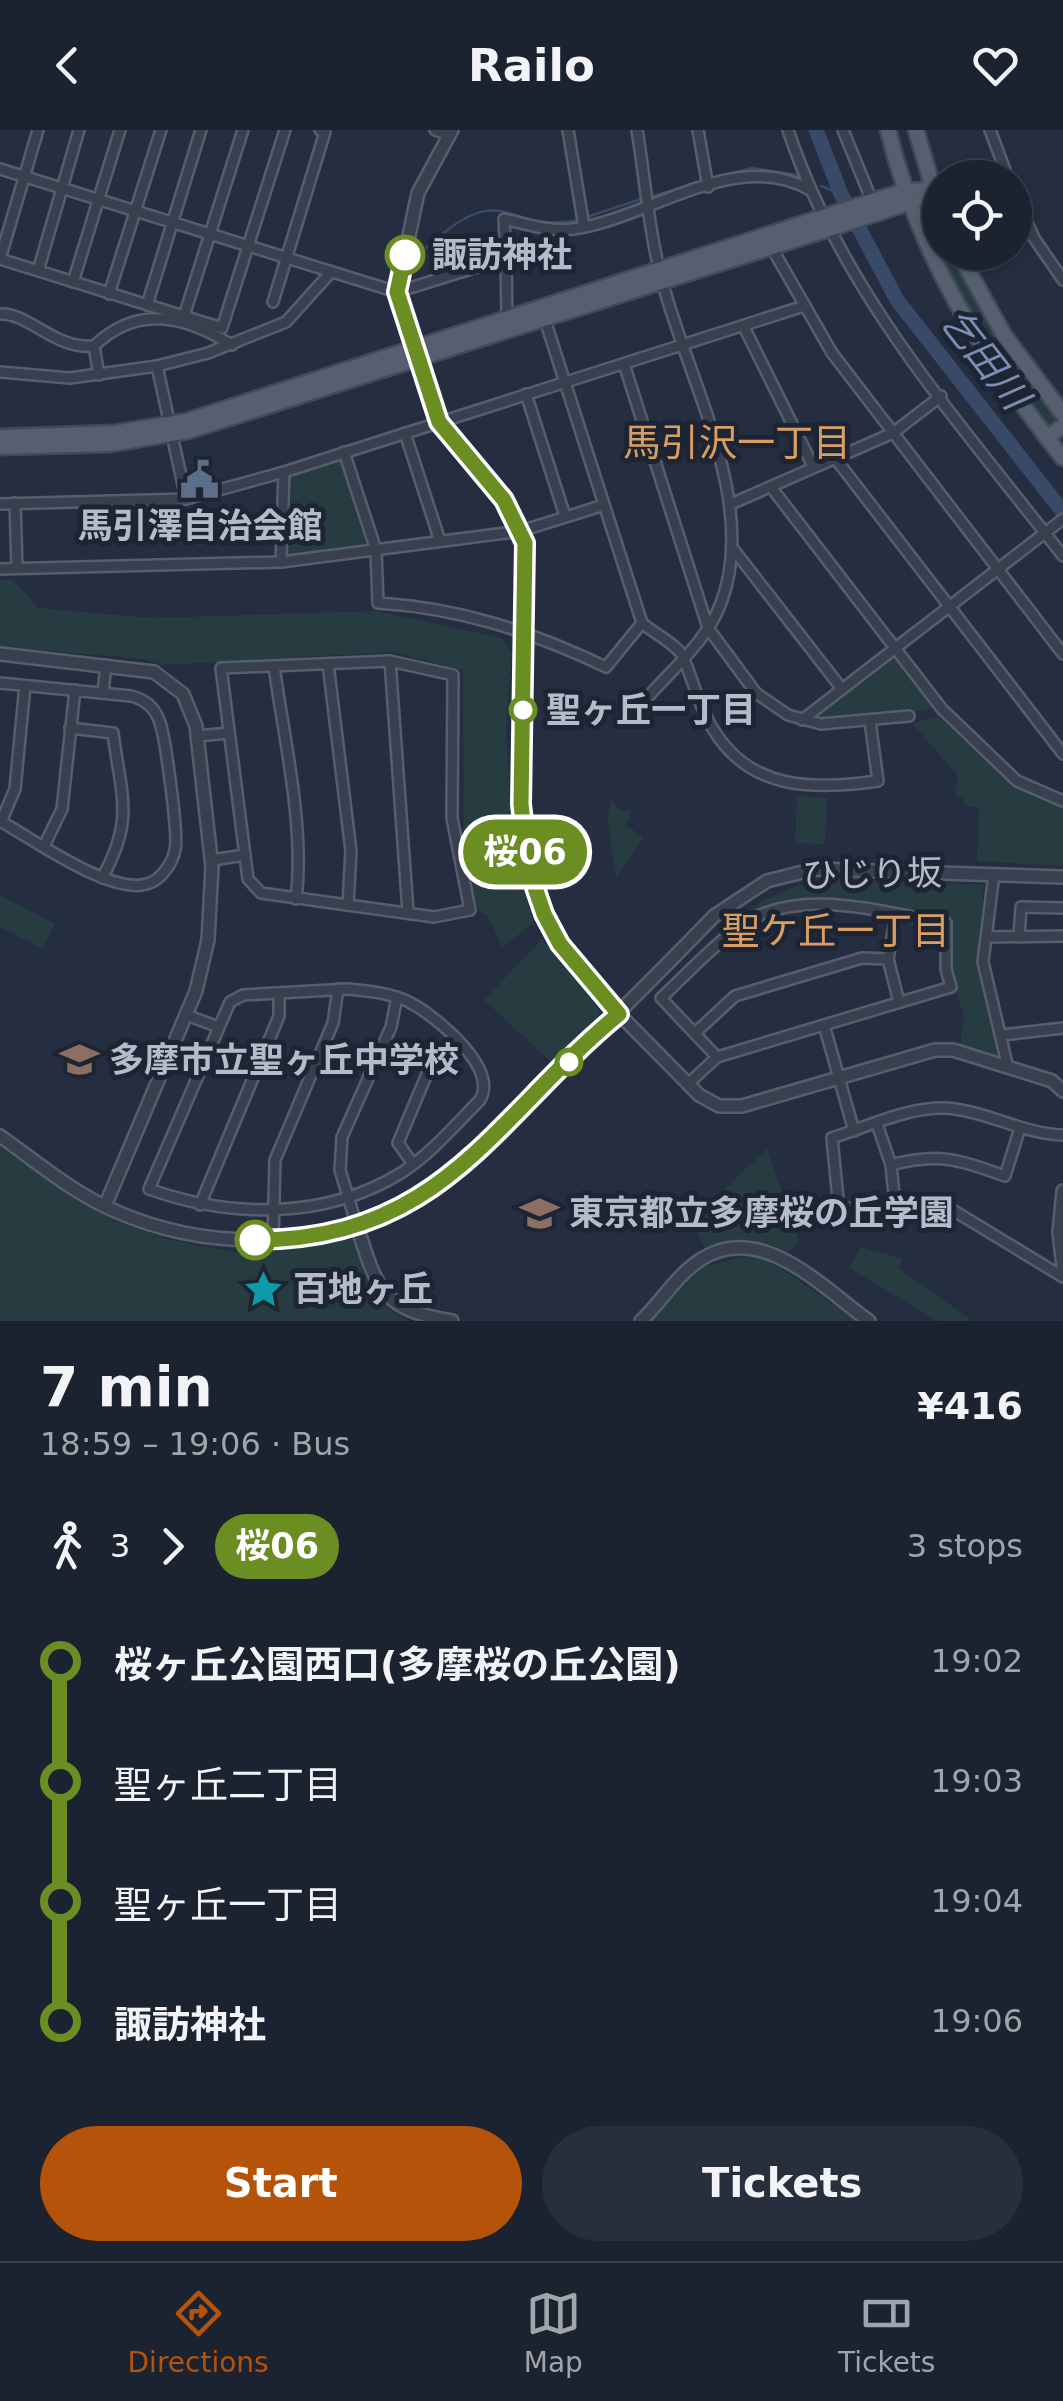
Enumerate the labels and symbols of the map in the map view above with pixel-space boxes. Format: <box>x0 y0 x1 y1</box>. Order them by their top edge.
place label: 諏訪神社 <box>432 235 572 275</box>
marker: 諏訪神社 <box>386 236 424 274</box>
water label: 乞田川 <box>933 301 1040 421</box>
district label: 馬引沢一丁目 <box>623 421 851 465</box>
public building icon: 馬引澤自治会館 <box>179 458 221 500</box>
place label: 馬引澤自治会館 <box>77 506 323 546</box>
place label: 聖ヶ丘一丁目 <box>546 690 756 730</box>
marker: 聖ヶ丘一丁目 <box>510 697 536 723</box>
line badge: 桜06 <box>468 820 582 884</box>
street label: ひじり坂 <box>802 853 942 895</box>
district label: 聖ケ丘一丁目 <box>722 909 950 953</box>
school or university icon: 多摩市立聖ヶ丘中学校 <box>58 1039 100 1081</box>
place label: 多摩市立聖ヶ丘中学校 <box>109 1040 459 1080</box>
unlabelled marker <box>556 1049 582 1075</box>
school or university icon: 東京都立多摩桜の丘学園 <box>518 1192 560 1234</box>
place label: 東京都立多摩桜の丘学園 <box>569 1193 954 1233</box>
unlabelled marker <box>236 1221 274 1259</box>
place icon: 百地ヶ丘 <box>242 1268 284 1310</box>
place label: 百地ヶ丘 <box>293 1269 433 1309</box>

